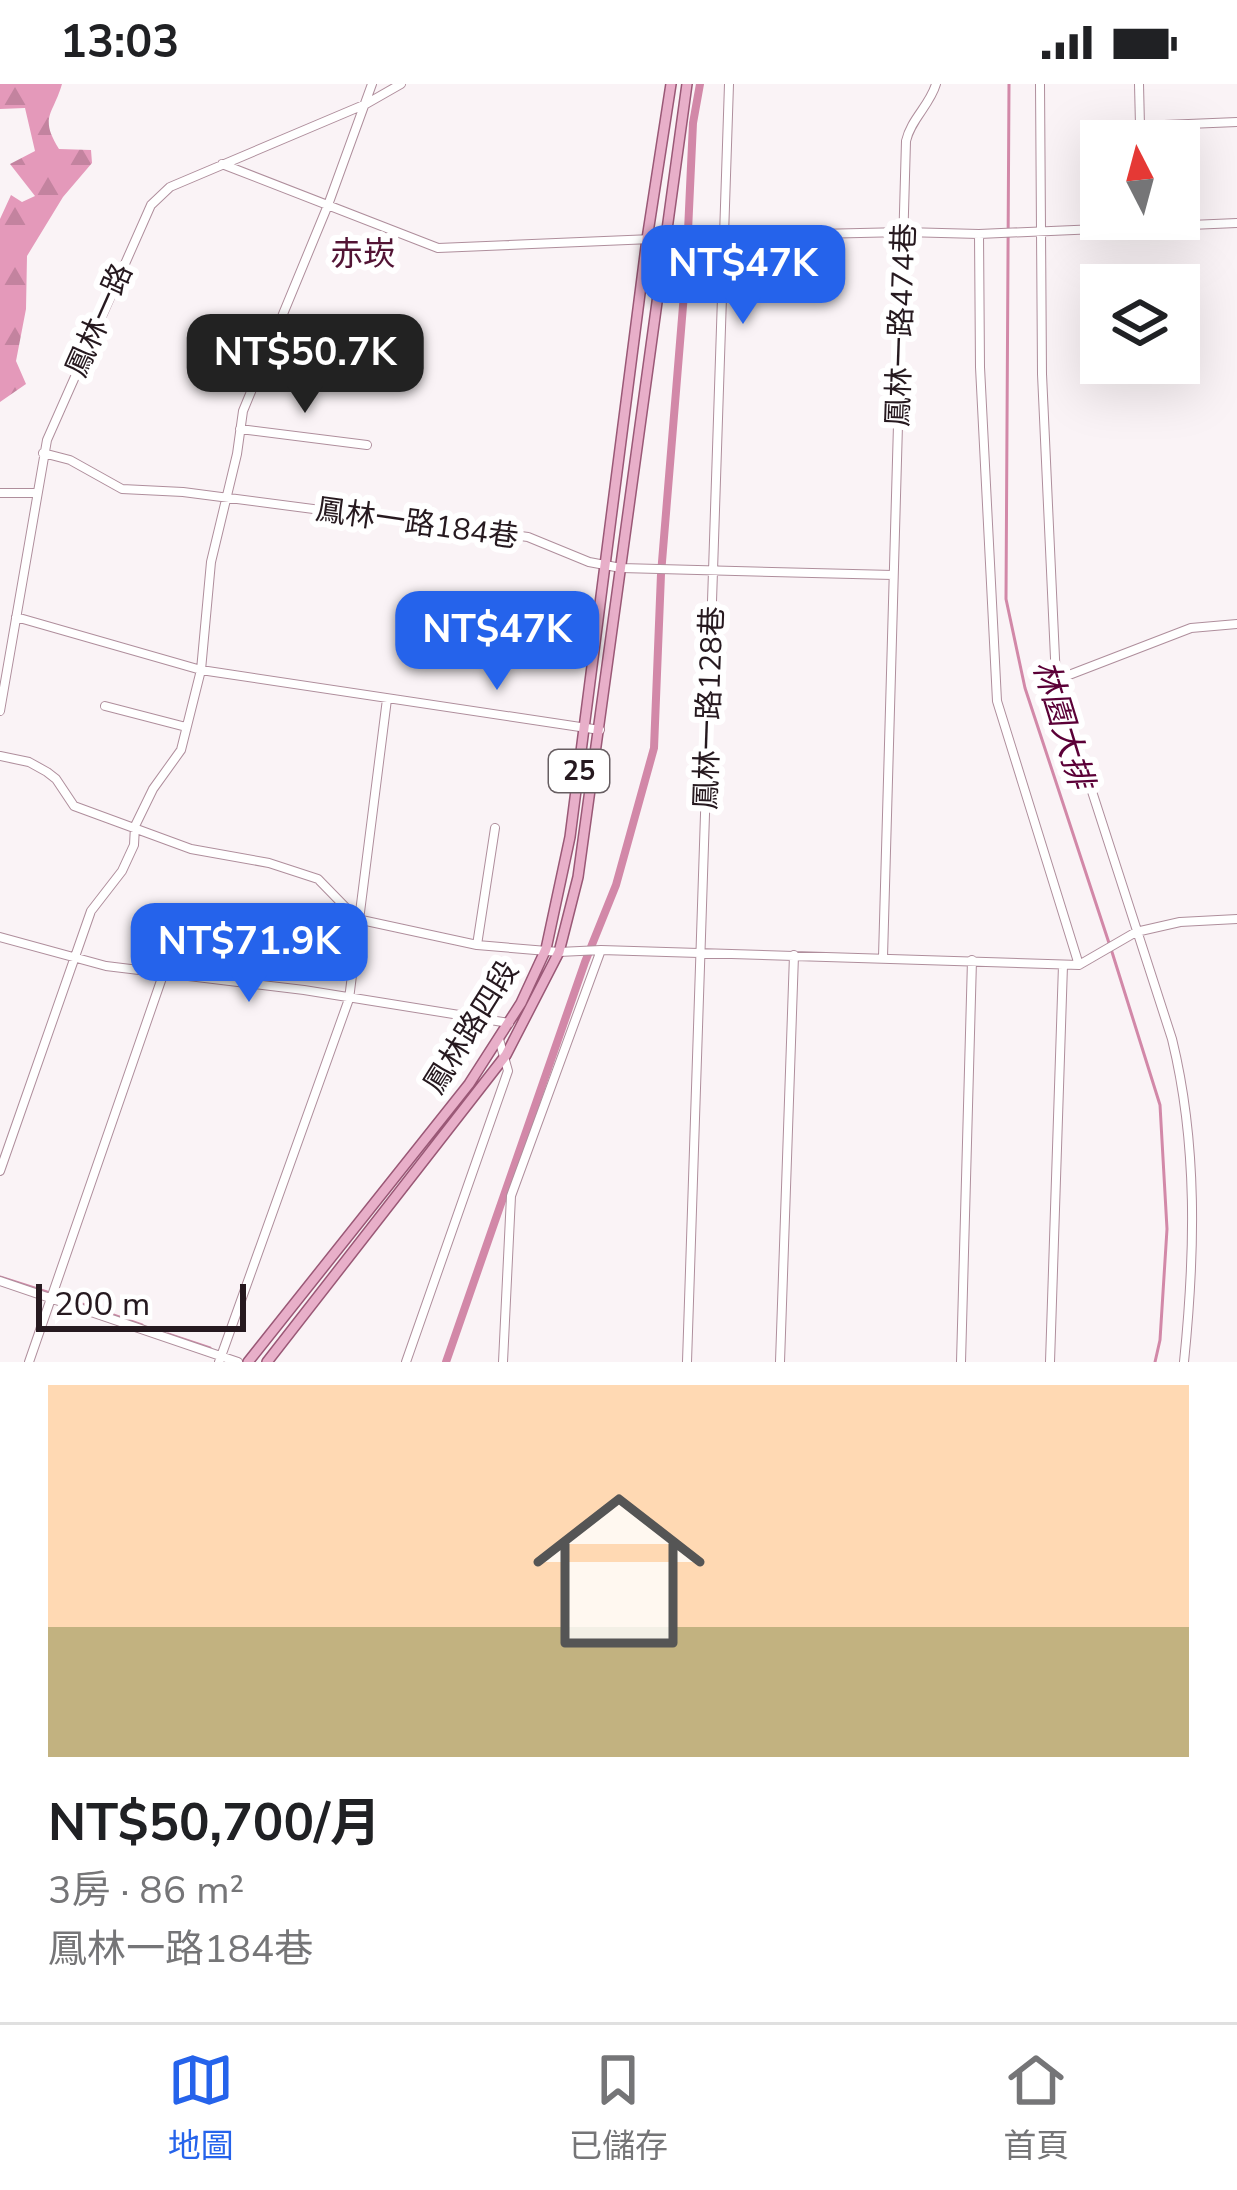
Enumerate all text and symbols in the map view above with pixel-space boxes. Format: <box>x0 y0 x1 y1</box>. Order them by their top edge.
text: 13:03 <box>60 12 179 73</box>
north arrow <box>1080 120 1200 240</box>
map controls <box>1080 120 1200 384</box>
street label: 鳳林一路474巷 <box>877 222 926 428</box>
pin: NT$47K <box>645 225 841 327</box>
district label: 赤崁 <box>330 232 396 277</box>
text: NT$47K <box>668 237 818 290</box>
street label: 鳳林一路 <box>56 257 143 383</box>
button: layers <box>1080 264 1200 384</box>
pin: NT$50.7K <box>181 314 429 416</box>
text: NT$50.7K <box>214 326 396 379</box>
street label: 鳳林一路184巷 <box>313 489 521 558</box>
pin: NT$47K <box>399 591 595 693</box>
text: NT$47K <box>422 603 572 656</box>
street label: 鳳林一路128巷 <box>685 605 734 811</box>
water label: 林園大排 <box>1022 655 1105 798</box>
road number: 25 <box>549 750 609 792</box>
pin: NT$71.9K <box>125 903 373 1005</box>
text: NT$71.9K <box>158 915 340 968</box>
street label: 鳳林路四段 <box>414 953 529 1102</box>
scale bar <box>36 1278 246 1331</box>
text: 200 m <box>54 1282 150 1327</box>
icon: home <box>511 1463 727 1679</box>
text: NT$50,700/月 <box>48 1788 381 1858</box>
text: 3房 · 86 m² <box>48 1864 244 1917</box>
text: 鳳林一路184巷 <box>48 1923 313 1976</box>
tab: 地圖 <box>168 2047 234 2169</box>
tab: 已儲存 <box>569 2047 668 2169</box>
tab: 首頁 <box>1003 2047 1069 2169</box>

